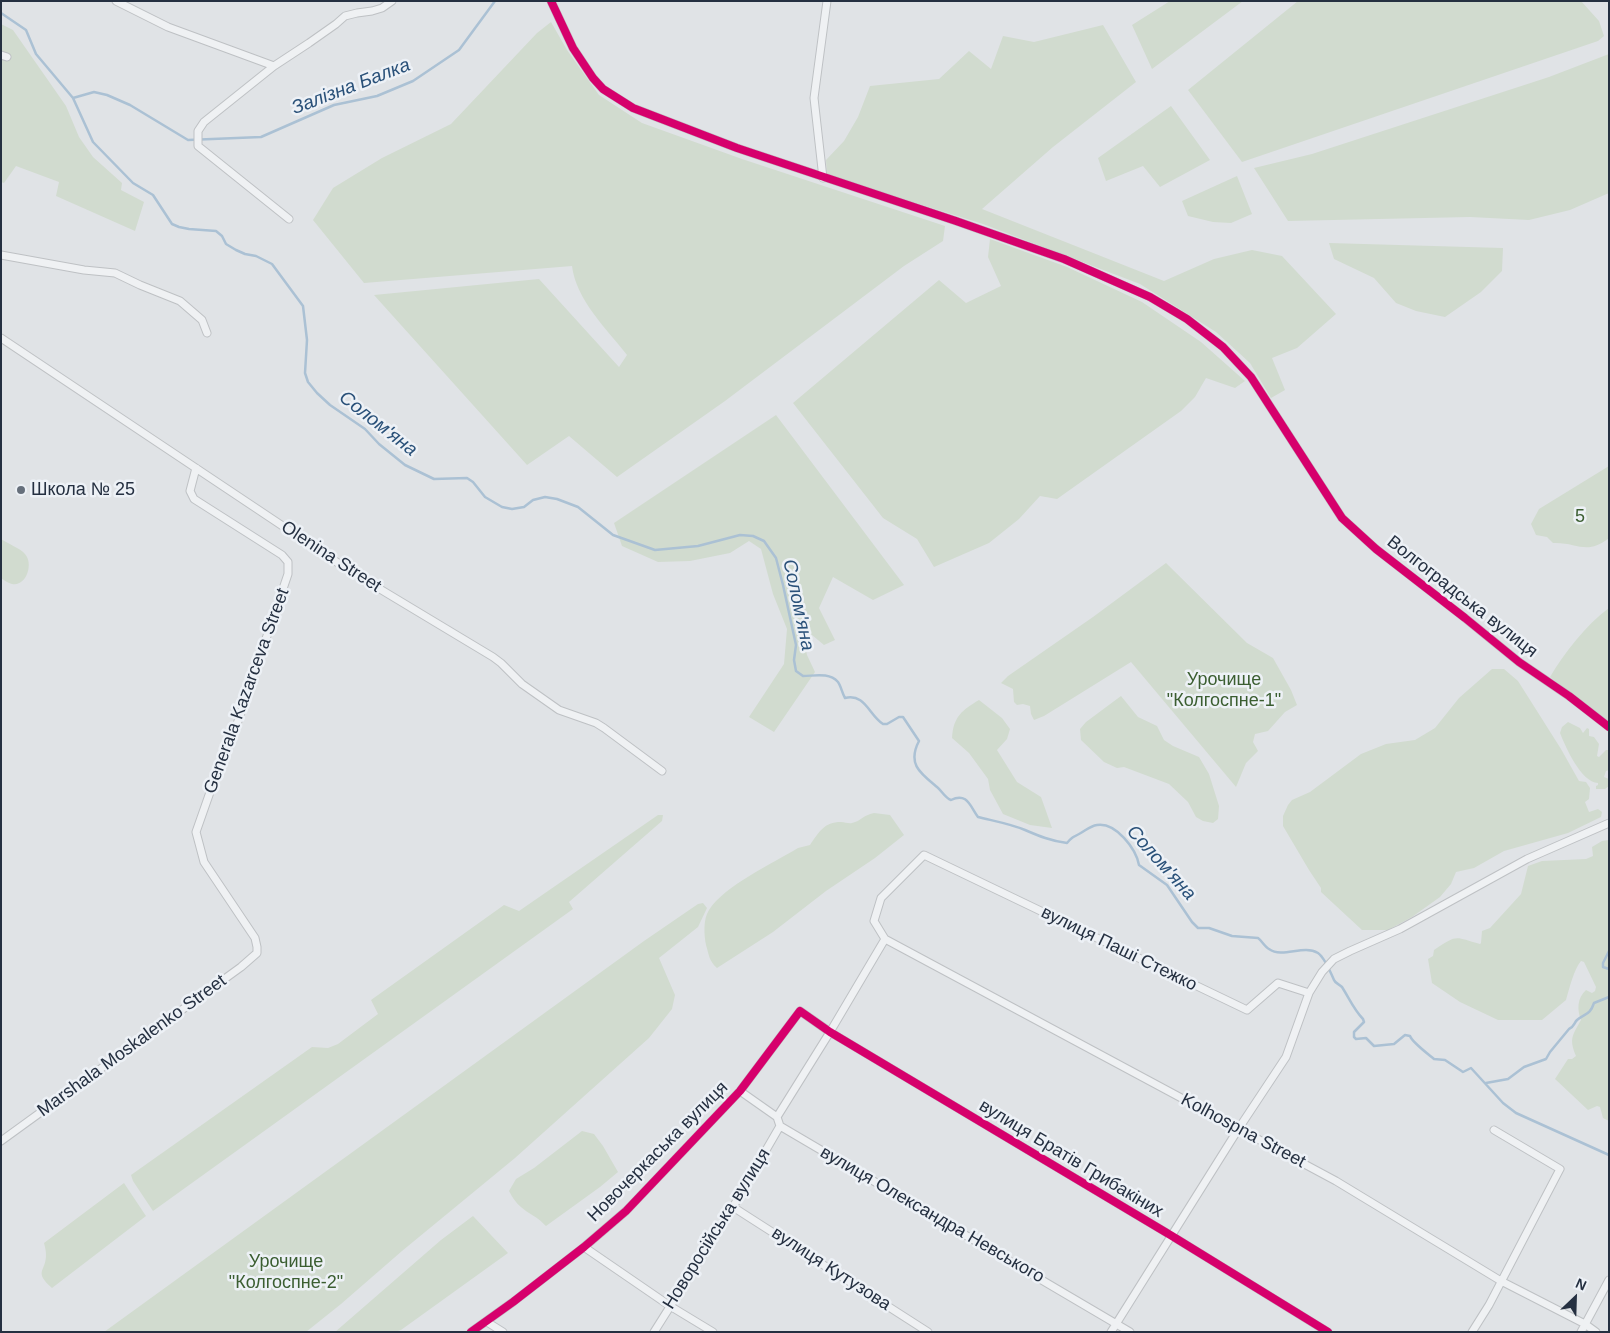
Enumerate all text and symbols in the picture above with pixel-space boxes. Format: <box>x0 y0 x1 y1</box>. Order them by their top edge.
water label: Залізна Балка <box>289 54 413 120</box>
water label: Солом'яна <box>334 386 422 462</box>
place label: Школа № 25 <box>31 479 135 501</box>
marker: Школа № 25 <box>15 484 27 496</box>
park label: 5 <box>1575 506 1585 528</box>
street label: Olenina Street <box>277 517 385 597</box>
street label: Волгоградська вулиця <box>1382 531 1542 663</box>
water label: Солом'яна <box>777 557 819 653</box>
street label: Generala Kazarceva Street <box>200 585 294 797</box>
park label: Урочище "Колгоспне-1" <box>1167 669 1281 712</box>
water label: Солом'яна <box>1121 821 1201 905</box>
street label: вулиця Паші Стежко <box>1038 902 1200 996</box>
street label: Marshala Moskalenko Street <box>33 970 231 1122</box>
street label: Новочеркаська вулиця <box>583 1077 733 1227</box>
street label: Kolhospna Street <box>1177 1089 1309 1173</box>
street label: вулиця Братів Грибакіних <box>975 1095 1167 1223</box>
street label: вулиця Олександра Невського <box>816 1142 1048 1288</box>
street label: Новоросійська вулиця <box>659 1145 775 1313</box>
street label: вулиця Кутузова <box>767 1222 895 1316</box>
park label: Урочище "Колгоспне-2" <box>229 1251 343 1294</box>
north arrow <box>1550 1273 1600 1323</box>
text: N <box>1573 1275 1589 1294</box>

